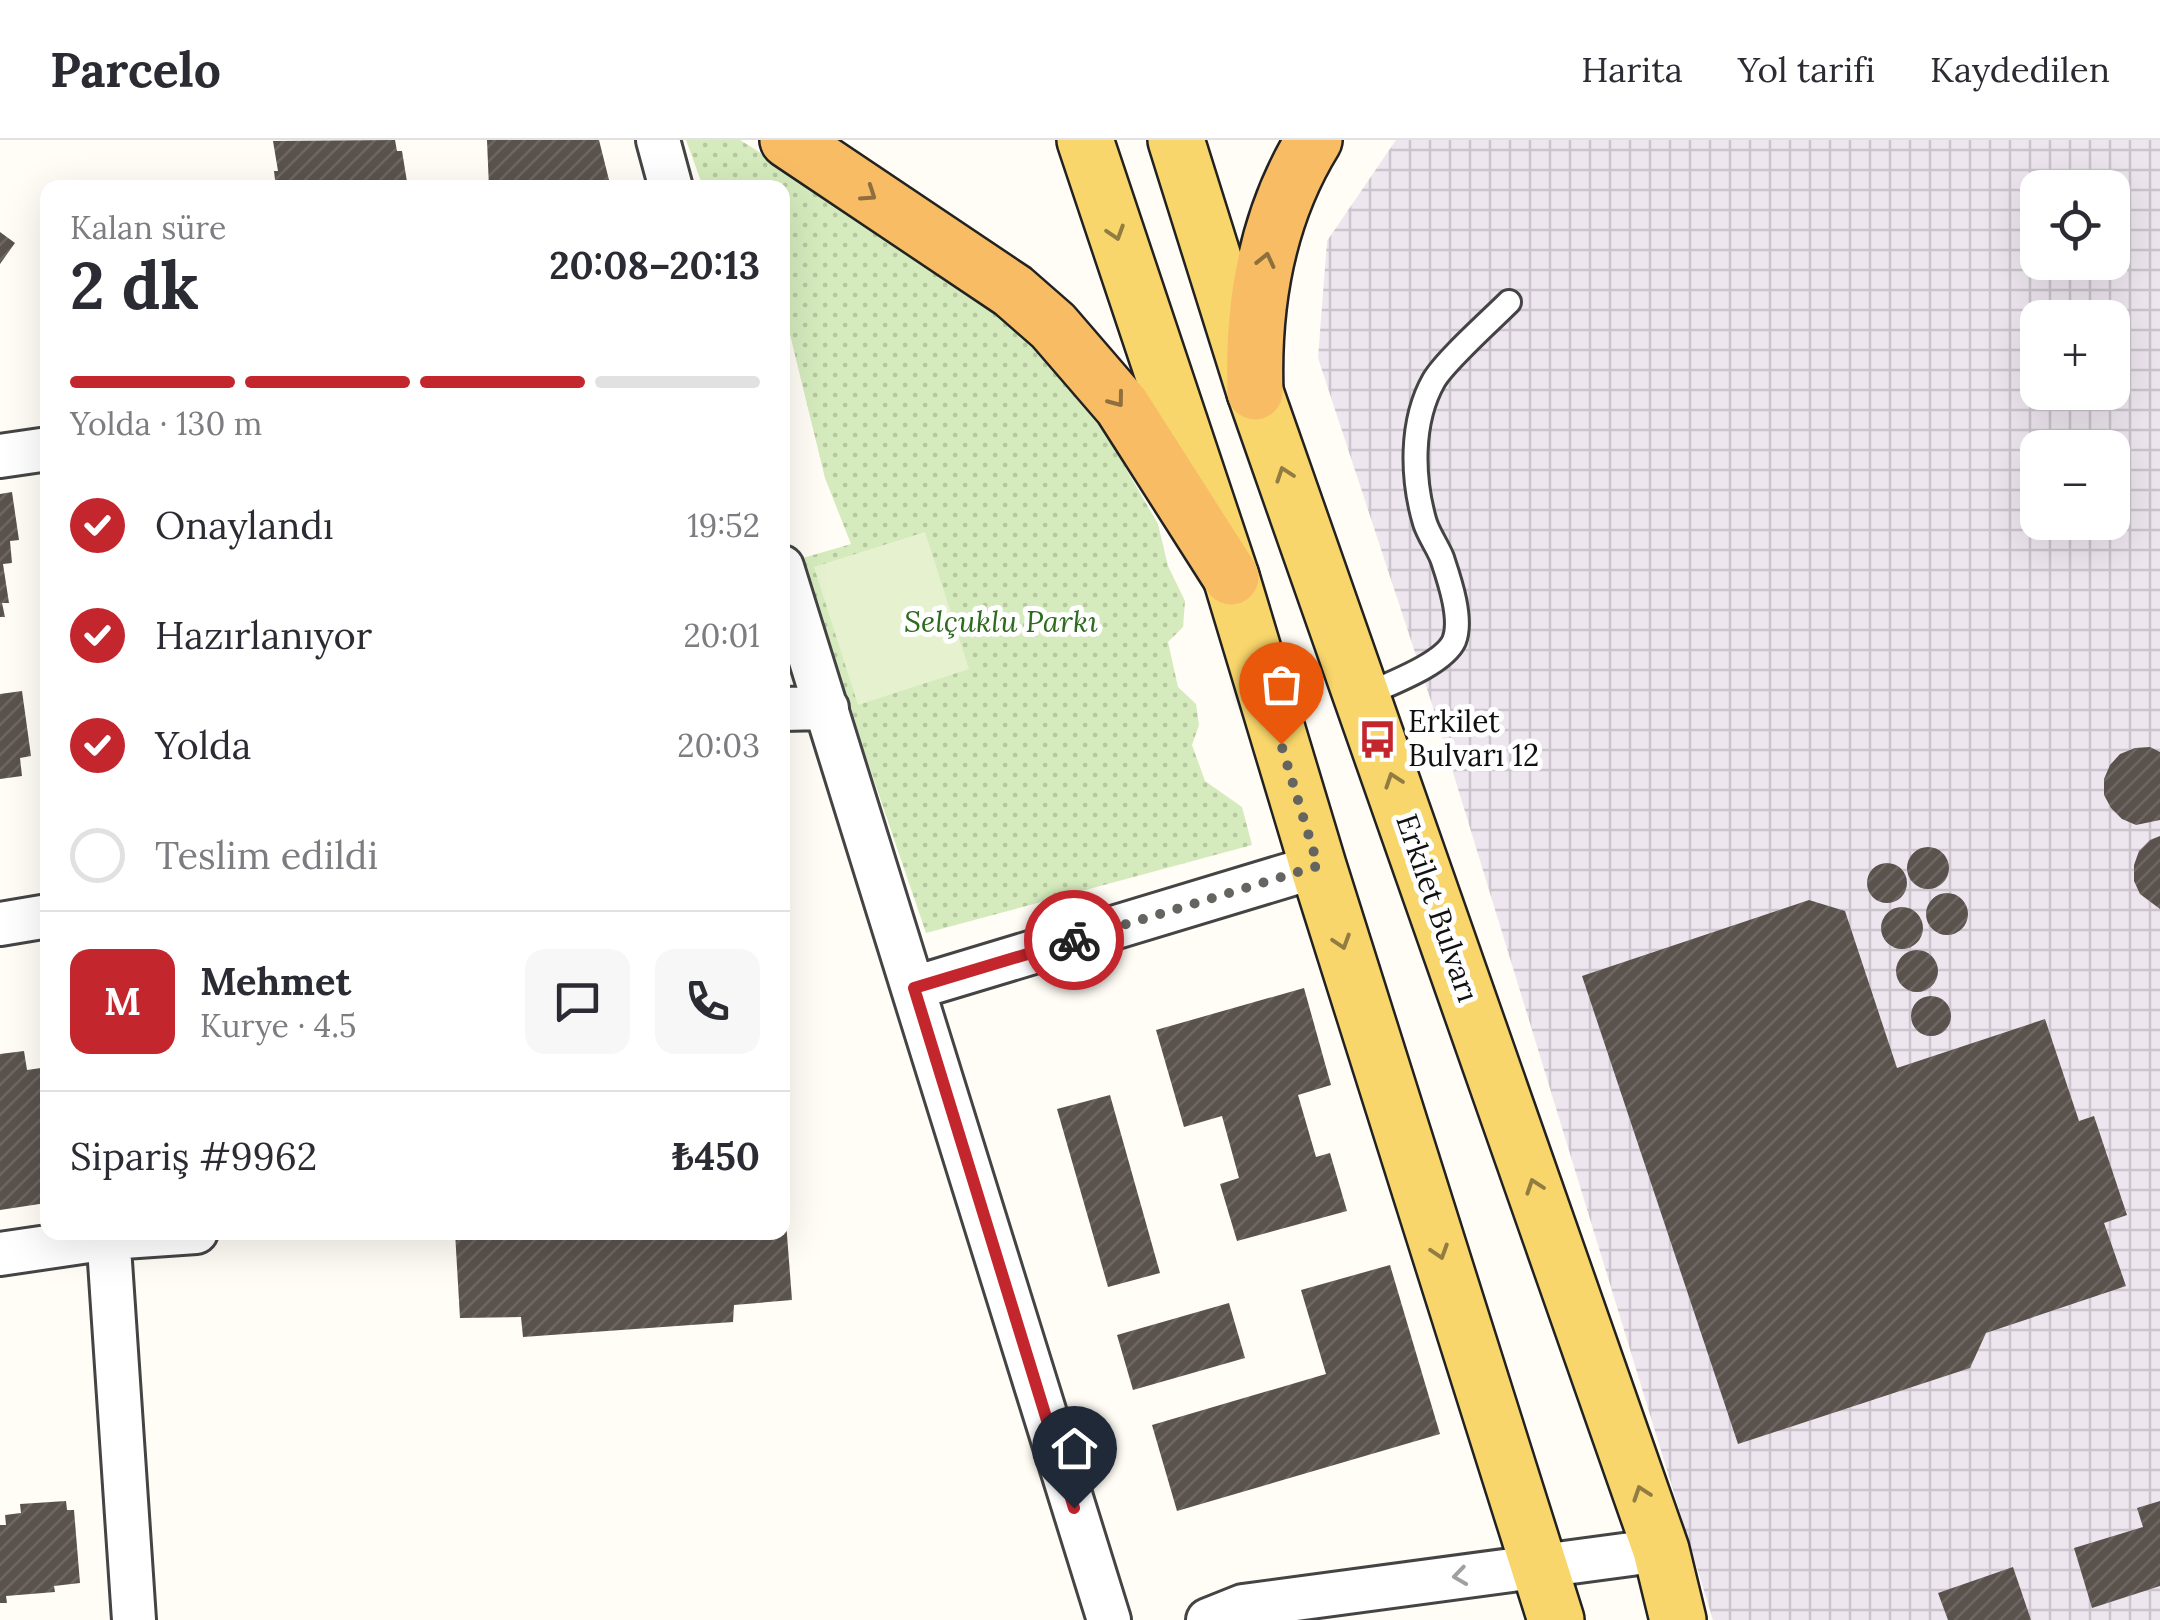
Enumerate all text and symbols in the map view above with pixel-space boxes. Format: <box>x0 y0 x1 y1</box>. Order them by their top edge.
text: Parcelo <box>50 39 221 100</box>
text: Harita <box>1581 47 1683 92</box>
text: Yol tarifi <box>1738 47 1875 92</box>
text: Kaydedilen <box>1930 47 2110 92</box>
map controls <box>2020 170 2130 540</box>
button: locate <box>2020 170 2130 280</box>
one-way arrow <box>858 182 876 201</box>
text: Kalan süre <box>70 207 226 248</box>
one-way arrow <box>1104 223 1124 240</box>
text: 20:08–20:13 <box>549 241 760 289</box>
text: 2 dk <box>70 244 199 327</box>
one-way arrow <box>1254 252 1275 269</box>
button: + <box>2020 300 2130 410</box>
one-way arrow <box>1106 389 1123 407</box>
text: Yolda · 130 m <box>70 403 262 444</box>
button: − <box>2020 430 2130 540</box>
one-way arrow <box>1275 466 1296 483</box>
icon: check <box>70 498 125 553</box>
text: Onaylandı <box>155 501 334 549</box>
text: 19:52 <box>687 505 760 546</box>
park label: Selçuklu Parkı <box>904 602 1098 640</box>
icon: check <box>70 608 125 663</box>
text: Hazırlanıyor <box>155 611 372 659</box>
text: 20:01 <box>683 615 760 656</box>
pin <box>1239 642 1324 745</box>
icon: bag <box>1254 657 1309 712</box>
place label: Erkilet Bulvarı 12 <box>1408 702 1539 774</box>
icon: check <box>70 718 125 773</box>
bus stop icon: Erkilet Bulvarı 12 <box>1357 718 1399 760</box>
text: Yolda <box>155 721 251 769</box>
text: 20:03 <box>677 725 760 766</box>
one-way arrow <box>1384 773 1404 790</box>
street label: Erkilet Bulvarı <box>1388 809 1488 1006</box>
text: Teslim edildi <box>155 831 378 879</box>
courier <box>1024 890 1124 990</box>
icon: bike <box>1047 913 1102 968</box>
one-way arrow <box>1330 933 1351 950</box>
button: chat <box>525 949 630 1054</box>
button: phone <box>655 949 760 1054</box>
text: Mehmet <box>200 957 351 1005</box>
text: M <box>104 977 141 1025</box>
text: Kurye · 4.5 <box>200 1005 356 1046</box>
text: Sipariş #9962 <box>70 1132 317 1180</box>
text: ₺450 <box>672 1132 760 1180</box>
one-way arrow <box>1526 1179 1546 1196</box>
one-way arrow <box>1428 1243 1449 1260</box>
pin <box>1032 1406 1117 1509</box>
icon: home <box>1047 1421 1102 1476</box>
one-way arrow <box>1633 1485 1653 1502</box>
one-way arrow <box>1452 1564 1469 1585</box>

